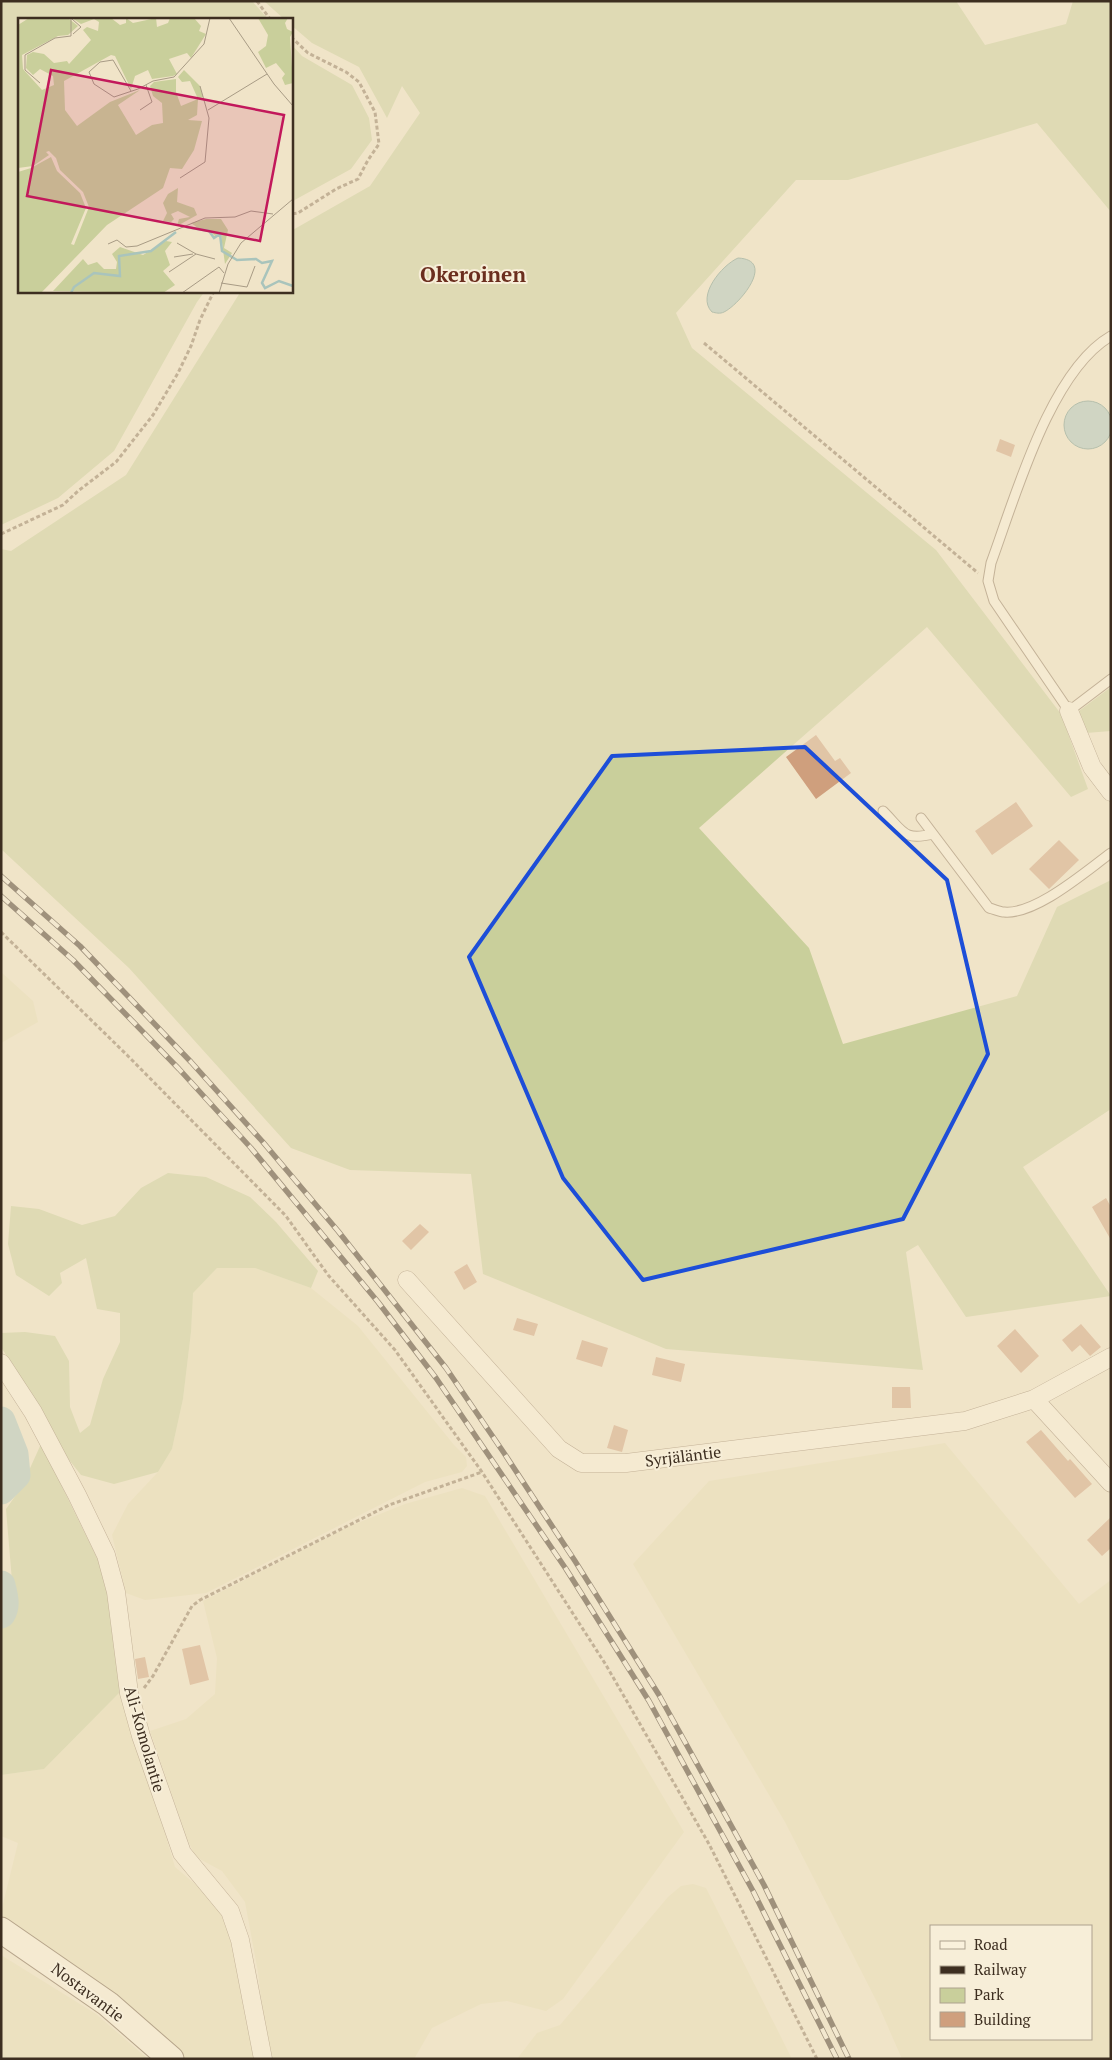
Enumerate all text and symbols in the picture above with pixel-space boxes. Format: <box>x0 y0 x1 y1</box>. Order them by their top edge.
inset map <box>18 18 292 292</box>
district label: Okeroinen <box>420 260 526 288</box>
street label: Syrjäläntie <box>644 1440 722 1472</box>
street label: Ali-Komolantie <box>119 1683 171 1795</box>
legend <box>930 1925 1092 2040</box>
text: Road <box>974 1934 1007 1954</box>
street label: Nostavantie <box>47 1957 129 2027</box>
text: Railway <box>974 1959 1027 1979</box>
text: Park <box>974 1984 1004 2004</box>
text: Building <box>974 2009 1032 2029</box>

